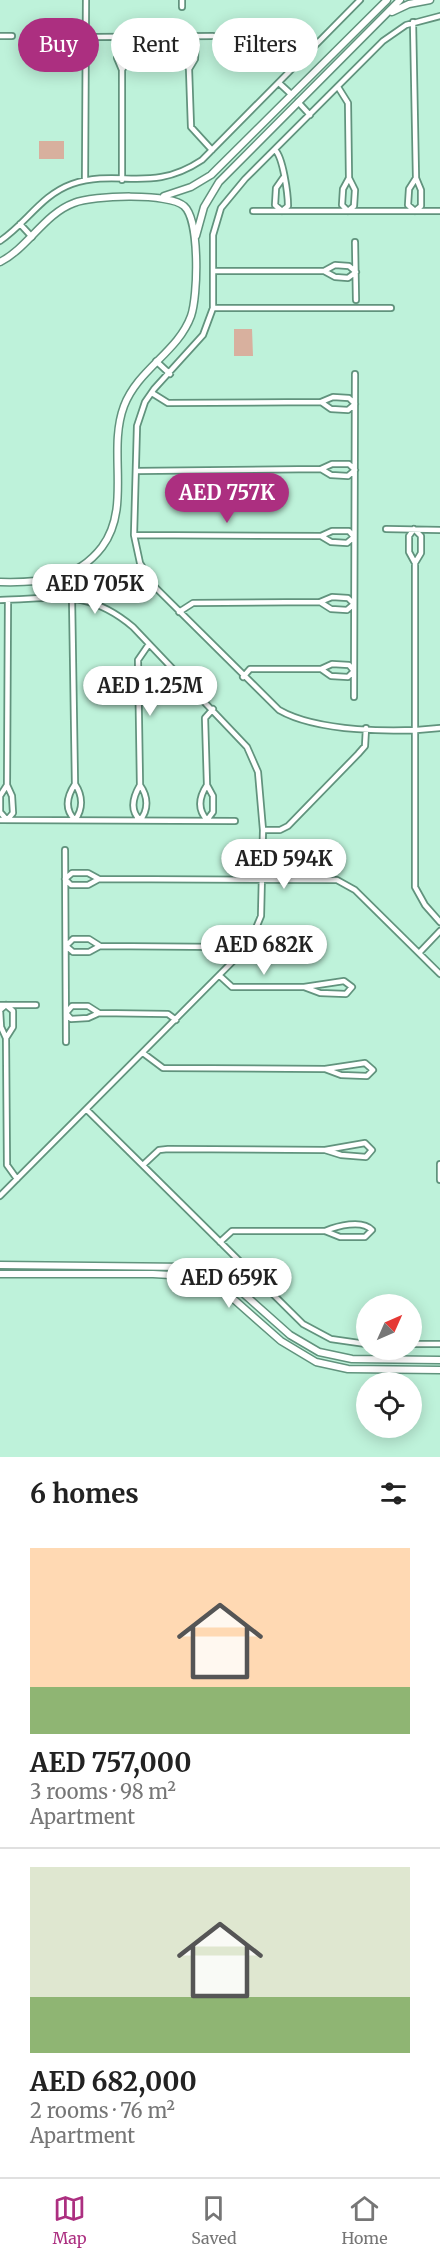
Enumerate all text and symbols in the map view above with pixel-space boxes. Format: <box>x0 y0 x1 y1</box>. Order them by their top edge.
chip: Buy <box>18 18 99 72</box>
chip: Rent <box>111 18 200 72</box>
chip: Filters <box>212 18 318 72</box>
pin: AED 757K <box>165 473 289 524</box>
text: AED 757K <box>179 480 275 505</box>
pin: AED 705K <box>33 564 157 615</box>
text: AED 705K <box>46 571 144 596</box>
pin: AED 1.25M <box>81 666 219 717</box>
text: AED 1.25M <box>97 673 203 698</box>
pin: AED 594K <box>222 839 346 890</box>
text: AED 594K <box>235 846 333 871</box>
pin: AED 682K <box>202 925 326 976</box>
text: AED 682K <box>215 932 313 957</box>
pin: AED 659K <box>167 1258 291 1309</box>
text: AED 659K <box>181 1265 277 1290</box>
north arrow <box>356 1294 422 1360</box>
map controls <box>356 1294 422 1438</box>
button: locate <box>356 1372 422 1438</box>
text: 6 homes <box>30 1477 139 1510</box>
icon: filters <box>377 1477 410 1510</box>
icon: home <box>166 1587 274 1695</box>
text: AED 757,000 <box>30 1746 191 1779</box>
text: 3 rooms · 98 m² <box>30 1779 176 1804</box>
text: Apartment <box>30 1804 135 1829</box>
icon: home <box>166 1906 274 2014</box>
text: AED 682,000 <box>30 2065 197 2098</box>
text: 2 rooms · 76 m² <box>30 2098 175 2123</box>
text: Apartment <box>30 2123 135 2148</box>
tab: Map <box>52 2192 87 2248</box>
tab: Saved <box>191 2192 237 2248</box>
tab: Home <box>341 2192 388 2248</box>

